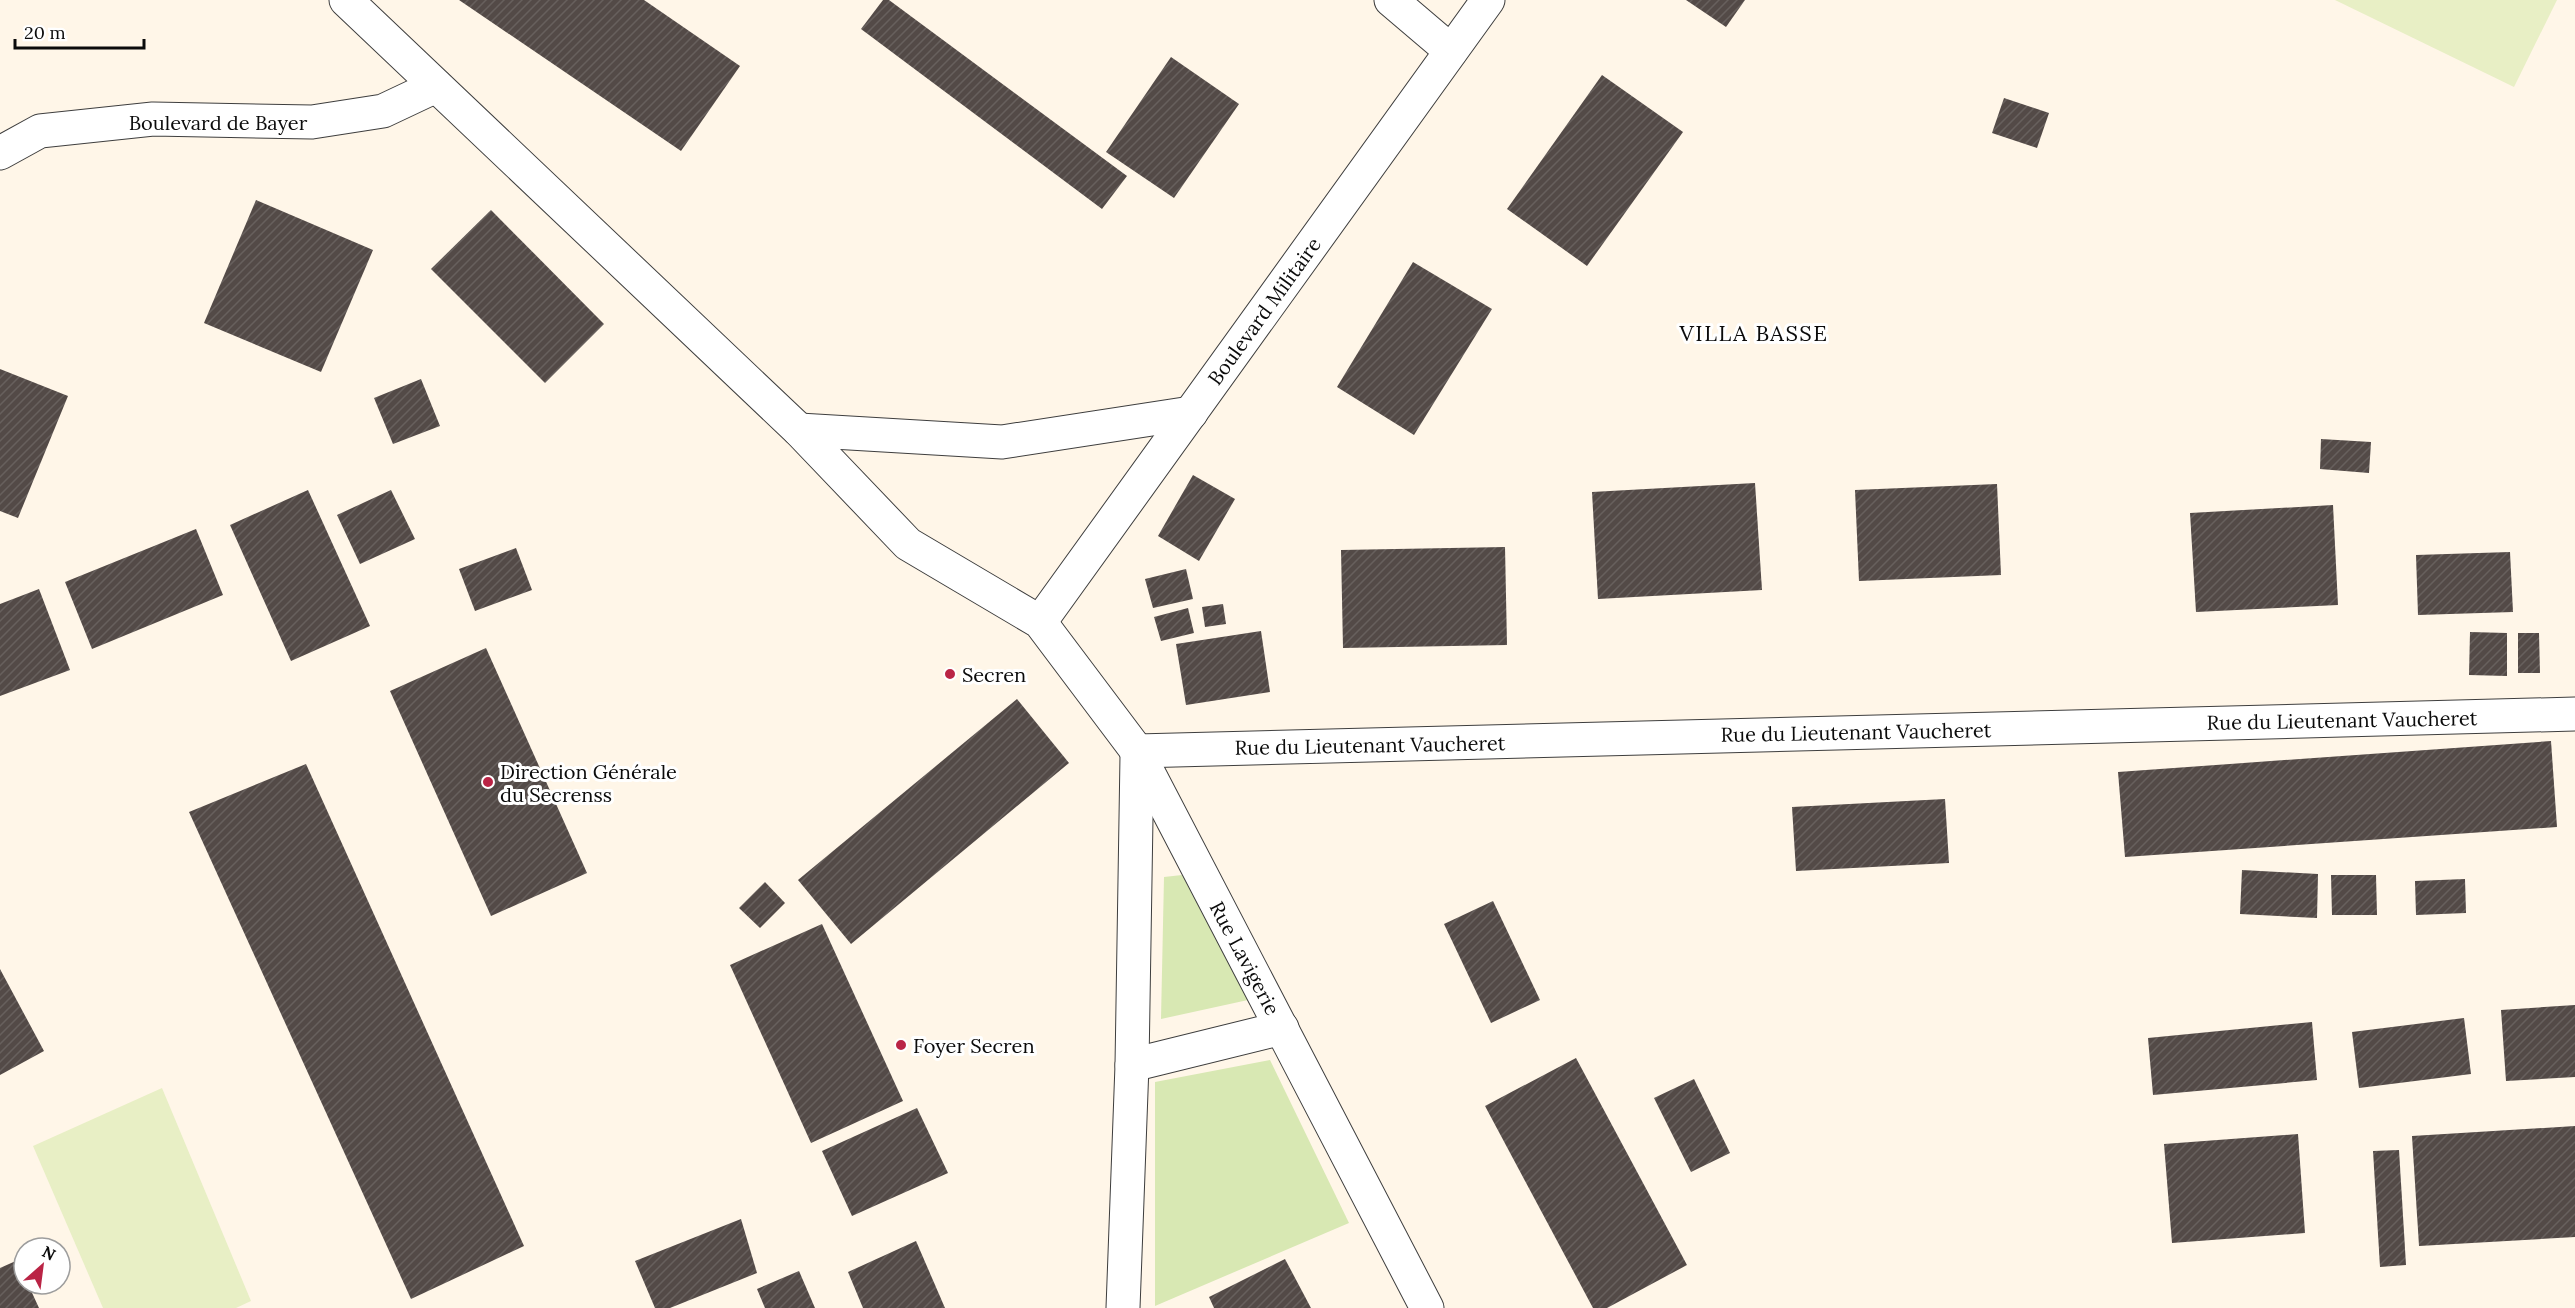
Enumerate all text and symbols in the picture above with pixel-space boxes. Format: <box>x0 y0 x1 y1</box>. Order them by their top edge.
scale bar <box>15 12 144 50</box>
text: 20 m <box>24 21 66 44</box>
street label: Boulevard de Bayer <box>129 110 308 135</box>
street label: Boulevard Militaire <box>1202 232 1326 390</box>
district label: VILLA BASSE <box>1678 319 1829 347</box>
place label: Secren <box>962 662 1026 687</box>
marker: Secren <box>943 667 957 681</box>
street label: Rue du Lieutenant Vaucheret <box>2206 705 2478 735</box>
street label: Rue du Lieutenant Vaucheret <box>1720 717 1992 747</box>
street label: Rue du Lieutenant Vaucheret <box>1234 730 1506 760</box>
place label: Direction Générale du Secrenss <box>500 759 677 807</box>
marker: Direction Générale du Secrenss <box>481 775 495 789</box>
street label: Rue Lavigerie <box>1205 897 1286 1019</box>
place label: Foyer Secren <box>913 1033 1035 1058</box>
marker: Foyer Secren <box>894 1038 908 1052</box>
north arrow <box>12 1236 72 1296</box>
text: N <box>39 1241 59 1264</box>

